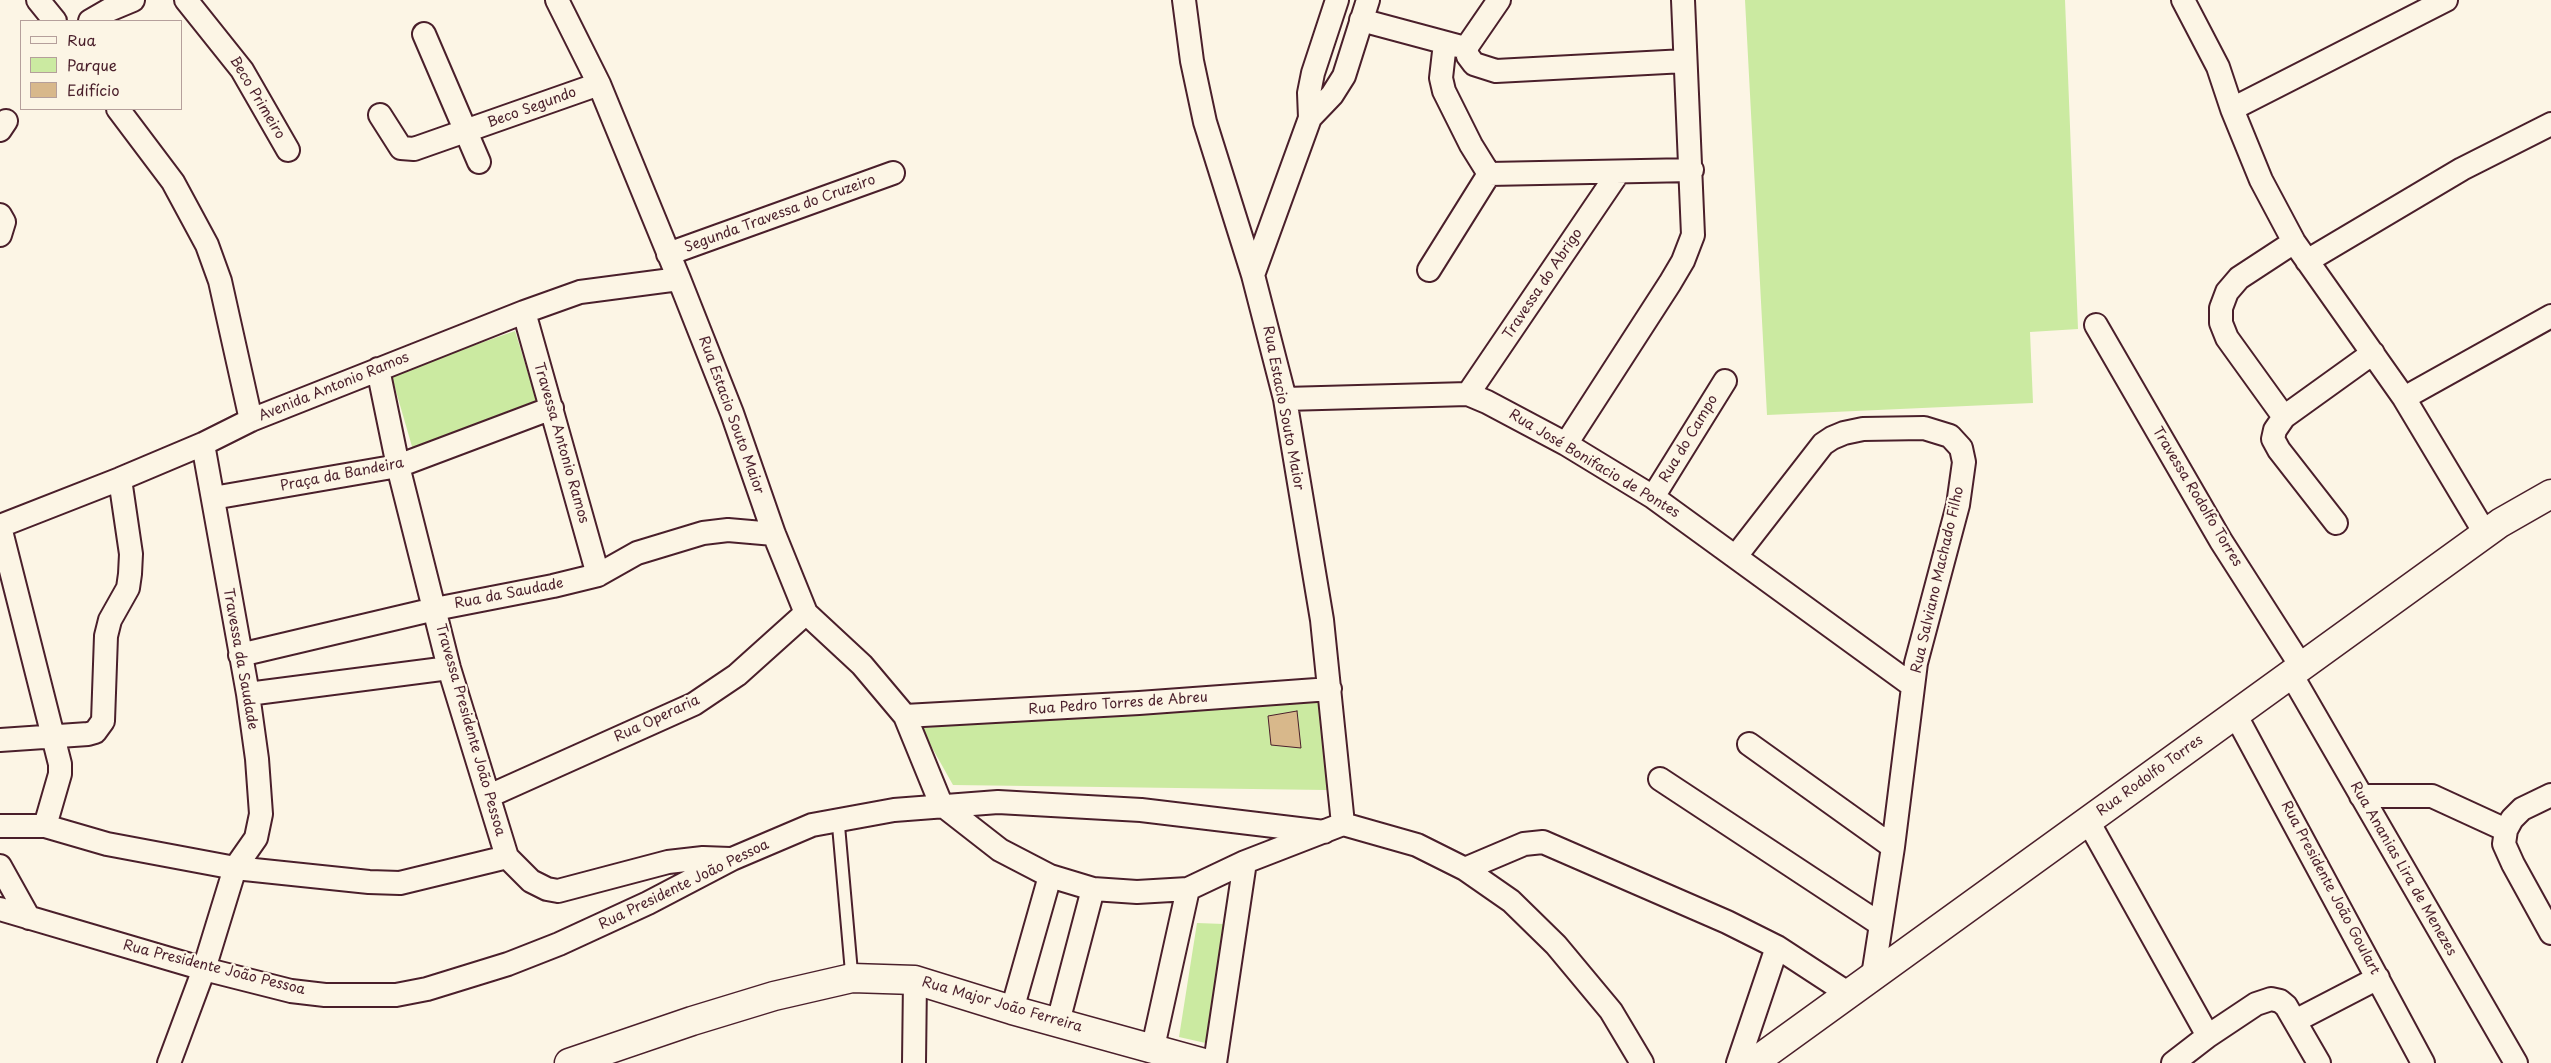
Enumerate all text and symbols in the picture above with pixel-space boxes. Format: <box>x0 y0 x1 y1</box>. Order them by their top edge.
legend <box>20 20 182 110</box>
text: Rua <box>67 28 96 51</box>
text: Parque <box>67 53 117 76</box>
street label: Beco Primeiro <box>226 54 288 142</box>
text: Edifício <box>67 78 120 101</box>
street label: Beco Segundo <box>485 84 579 132</box>
street label: Segunda Travessa do Cruzeiro <box>682 172 878 256</box>
street label: Travessa do Abrigo <box>1500 226 1586 342</box>
street label: Rua Estacio Souto Maior <box>1259 324 1307 492</box>
street label: Rua Estacio Souto Maior <box>695 334 767 496</box>
street label: Avenida Antonio Ramos <box>256 349 412 425</box>
street label: Travessa Antonio Ramos <box>530 361 592 525</box>
street label: Rua do Campo <box>1656 392 1722 486</box>
street label: Rua José Bonifacio de Pontes <box>1506 406 1682 522</box>
street label: Travessa Rodolfo Torres <box>2149 424 2245 570</box>
street label: Praça da Bandeira <box>279 455 405 495</box>
street label: Rua Salviano Machado Filho <box>1908 485 1968 675</box>
street label: Rua da Saudade <box>453 575 565 613</box>
street label: Travessa da Saudade <box>219 587 261 731</box>
street label: Travessa Presidente João Pessoa <box>432 622 508 838</box>
street label: Rua Pedro Torres de Abreu <box>1028 689 1208 719</box>
street label: Rua Operaria <box>612 692 702 746</box>
street label: Rua Rodolfo Torres <box>2093 732 2207 820</box>
street label: Rua Ananias Lira de Menezes <box>2346 779 2460 959</box>
street label: Rua Presidente João Goulart <box>2277 798 2383 978</box>
street label: Rua Presidente João Pessoa <box>596 836 772 934</box>
street label: Rua Presidente João Pessoa <box>121 937 307 999</box>
street label: Rua Major João Ferreira <box>920 974 1084 1036</box>

